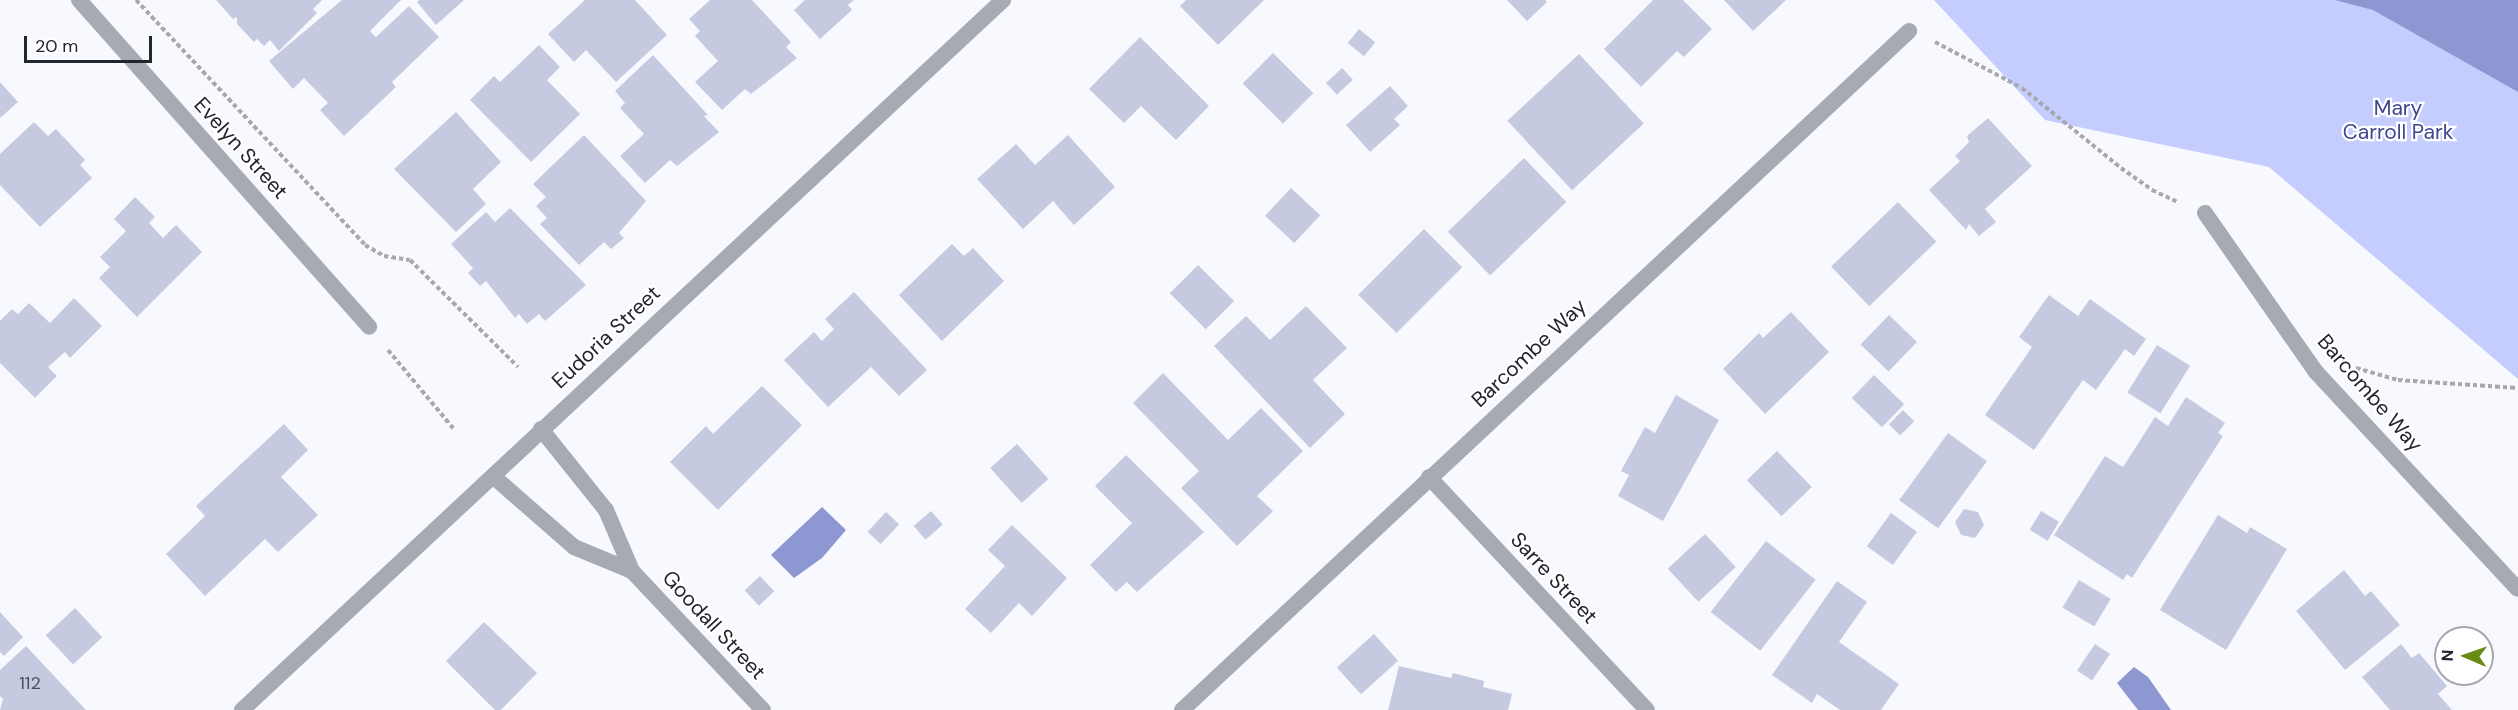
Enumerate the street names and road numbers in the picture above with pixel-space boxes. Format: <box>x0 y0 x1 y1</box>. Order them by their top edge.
street label: Evelyn Street <box>189 92 293 204</box>
street label: Eudoria Street <box>547 280 665 394</box>
street label: Barcombe Way <box>1467 294 1591 412</box>
street label: Barcombe Way <box>2312 329 2428 457</box>
street label: Sarre Street <box>1505 527 1603 629</box>
street label: Goodall Street <box>657 565 771 685</box>

